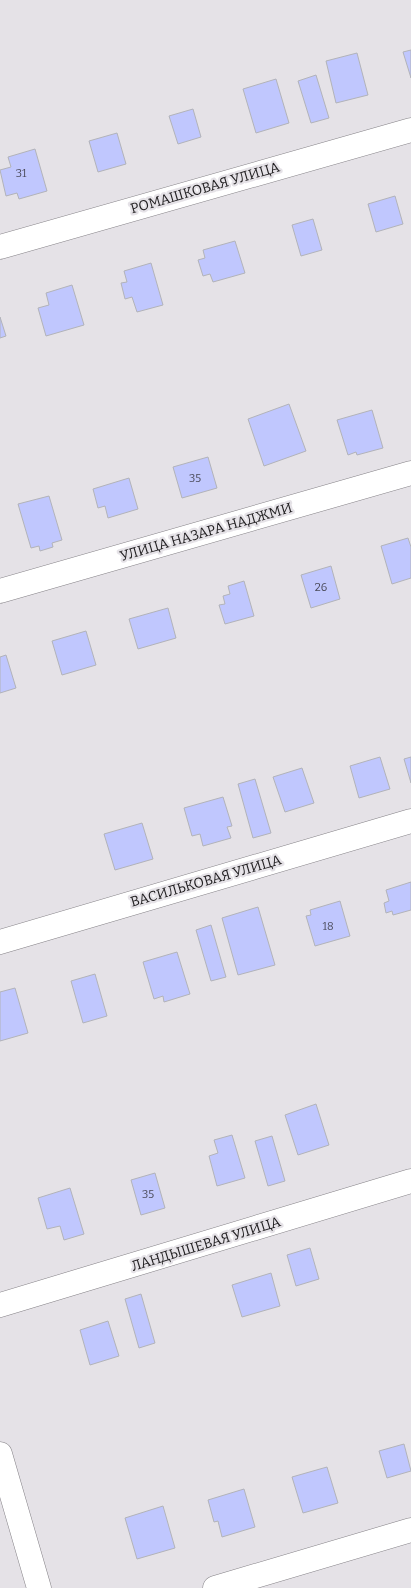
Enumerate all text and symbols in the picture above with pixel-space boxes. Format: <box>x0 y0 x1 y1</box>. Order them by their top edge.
street label: РОМАШКОВАЯ УЛИЦА <box>128 159 282 217</box>
house number: 31 <box>16 167 27 180</box>
house number: 35 <box>189 472 201 485</box>
street label: УЛИЦА НАЗАРА НАДЖМИ <box>118 499 294 565</box>
house number: 26 <box>315 581 327 594</box>
street label: ВАСИЛЬКОВАЯ УЛИЦА <box>129 851 284 911</box>
house number: 18 <box>322 920 334 933</box>
house number: 35 <box>142 1188 154 1201</box>
street label: ЛАНДЫШЕВАЯ УЛИЦА <box>129 1213 283 1275</box>

